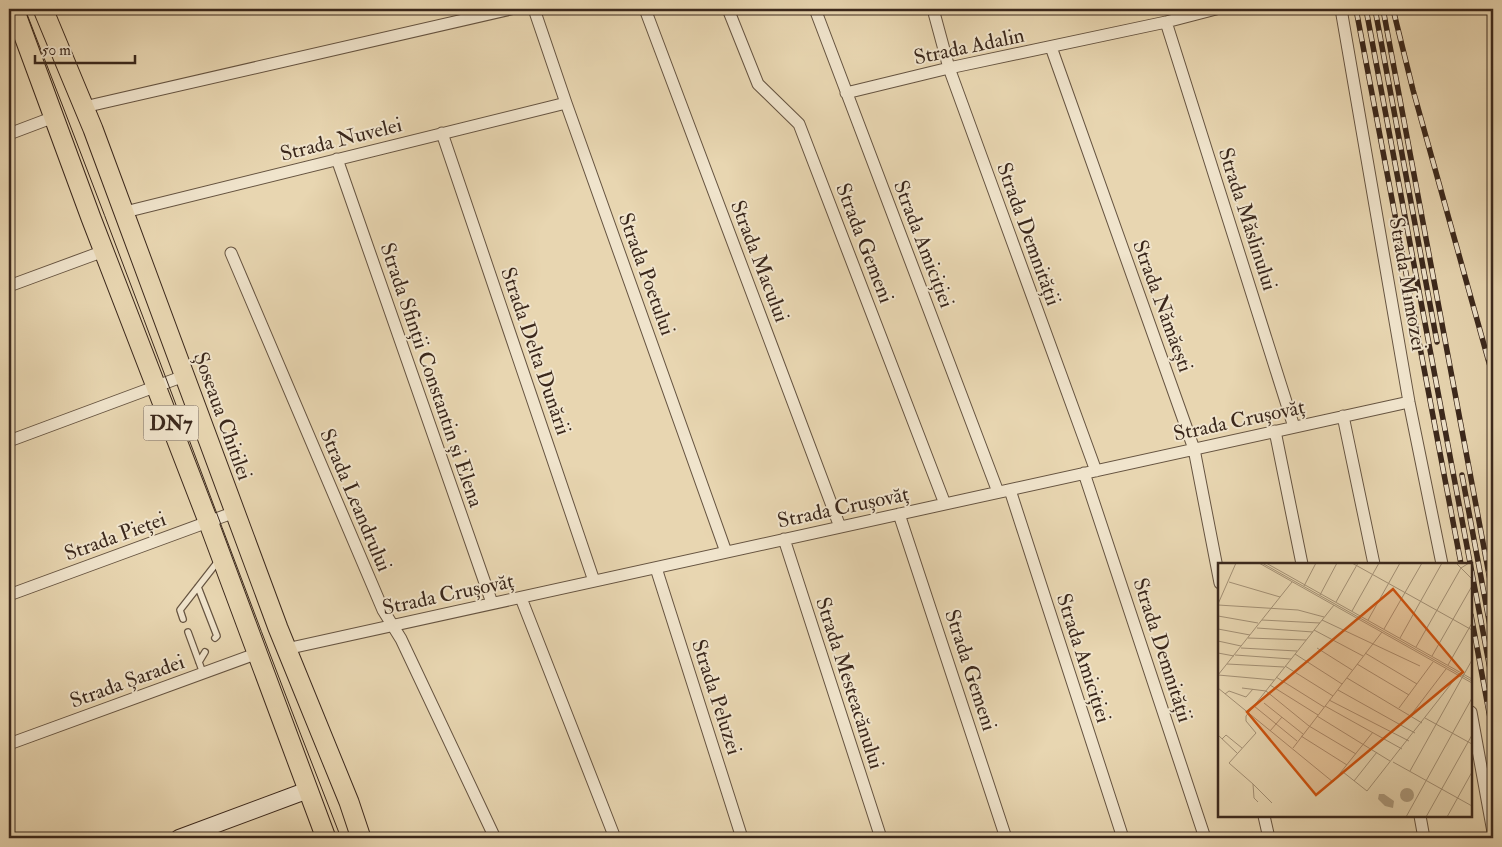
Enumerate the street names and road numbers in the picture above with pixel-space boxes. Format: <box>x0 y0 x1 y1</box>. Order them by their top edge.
street label: Strada Adalin <box>911 22 1027 71</box>
street label: Strada Nuvelei <box>277 111 405 168</box>
street label: Strada Măslinului <box>1212 144 1283 294</box>
street label: Strada Demnității <box>990 159 1067 310</box>
street label: Strada Amiciției <box>887 177 960 312</box>
street label: Strada Gemeni <box>829 179 900 307</box>
street label: Strada Macului <box>724 196 795 326</box>
street label: Strada Poetului <box>612 209 681 339</box>
street label: Strada Mimozei <box>1382 215 1433 353</box>
street label: Strada Nămăești <box>1126 236 1199 376</box>
street label: Strada Sfinții Constantin și Elena <box>374 239 490 511</box>
street label: Strada Delta Dunării <box>494 264 577 439</box>
street label: Șoseaua Chitilei <box>187 348 258 484</box>
street label: Strada Crușovăț <box>1171 393 1308 448</box>
road number: DN7 <box>144 406 198 440</box>
street label: Strada Leandrului <box>313 425 398 576</box>
street label: Strada Crușovăț <box>775 480 912 535</box>
street label: Strada Pieței <box>61 506 170 567</box>
street label: Strada Crușovăț <box>380 567 517 622</box>
street label: Strada Demnității <box>1126 575 1199 726</box>
street label: Strada Amiciției <box>1050 590 1117 727</box>
street label: Strada Mesteacănului <box>809 594 890 773</box>
street label: Strada Gemeni <box>938 606 1003 735</box>
street label: Strada Peluzei <box>685 636 748 759</box>
street label: Strada Șaradei <box>66 648 188 715</box>

